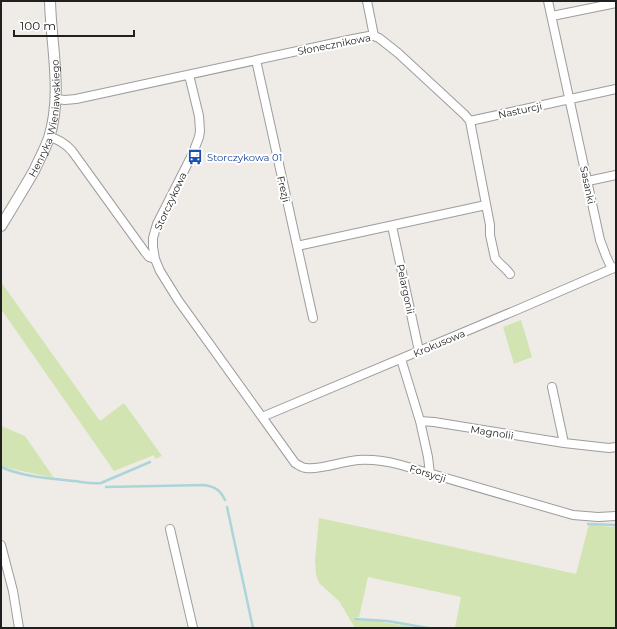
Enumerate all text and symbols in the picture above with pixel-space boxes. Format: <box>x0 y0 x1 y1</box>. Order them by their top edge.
scale bar <box>14 12 134 38</box>
text: 100 m <box>20 18 56 33</box>
street label: Słonecznikowa <box>296 31 372 58</box>
street label: Henryka Wieniawskiego <box>26 59 63 180</box>
street label: Nasturcji <box>497 99 543 121</box>
bus stop icon: Storczykowa 01 <box>186 148 204 166</box>
place label: Storczykowa 01 <box>207 151 282 164</box>
street label: Sasanki <box>577 165 598 205</box>
street label: Storczykowa <box>151 170 190 232</box>
street label: Frezji <box>274 175 293 204</box>
street label: Pelargonii <box>394 263 417 315</box>
street label: Krokusowa <box>411 327 467 360</box>
street label: Magnolii <box>469 423 514 442</box>
street label: Forsycji <box>408 462 448 485</box>

